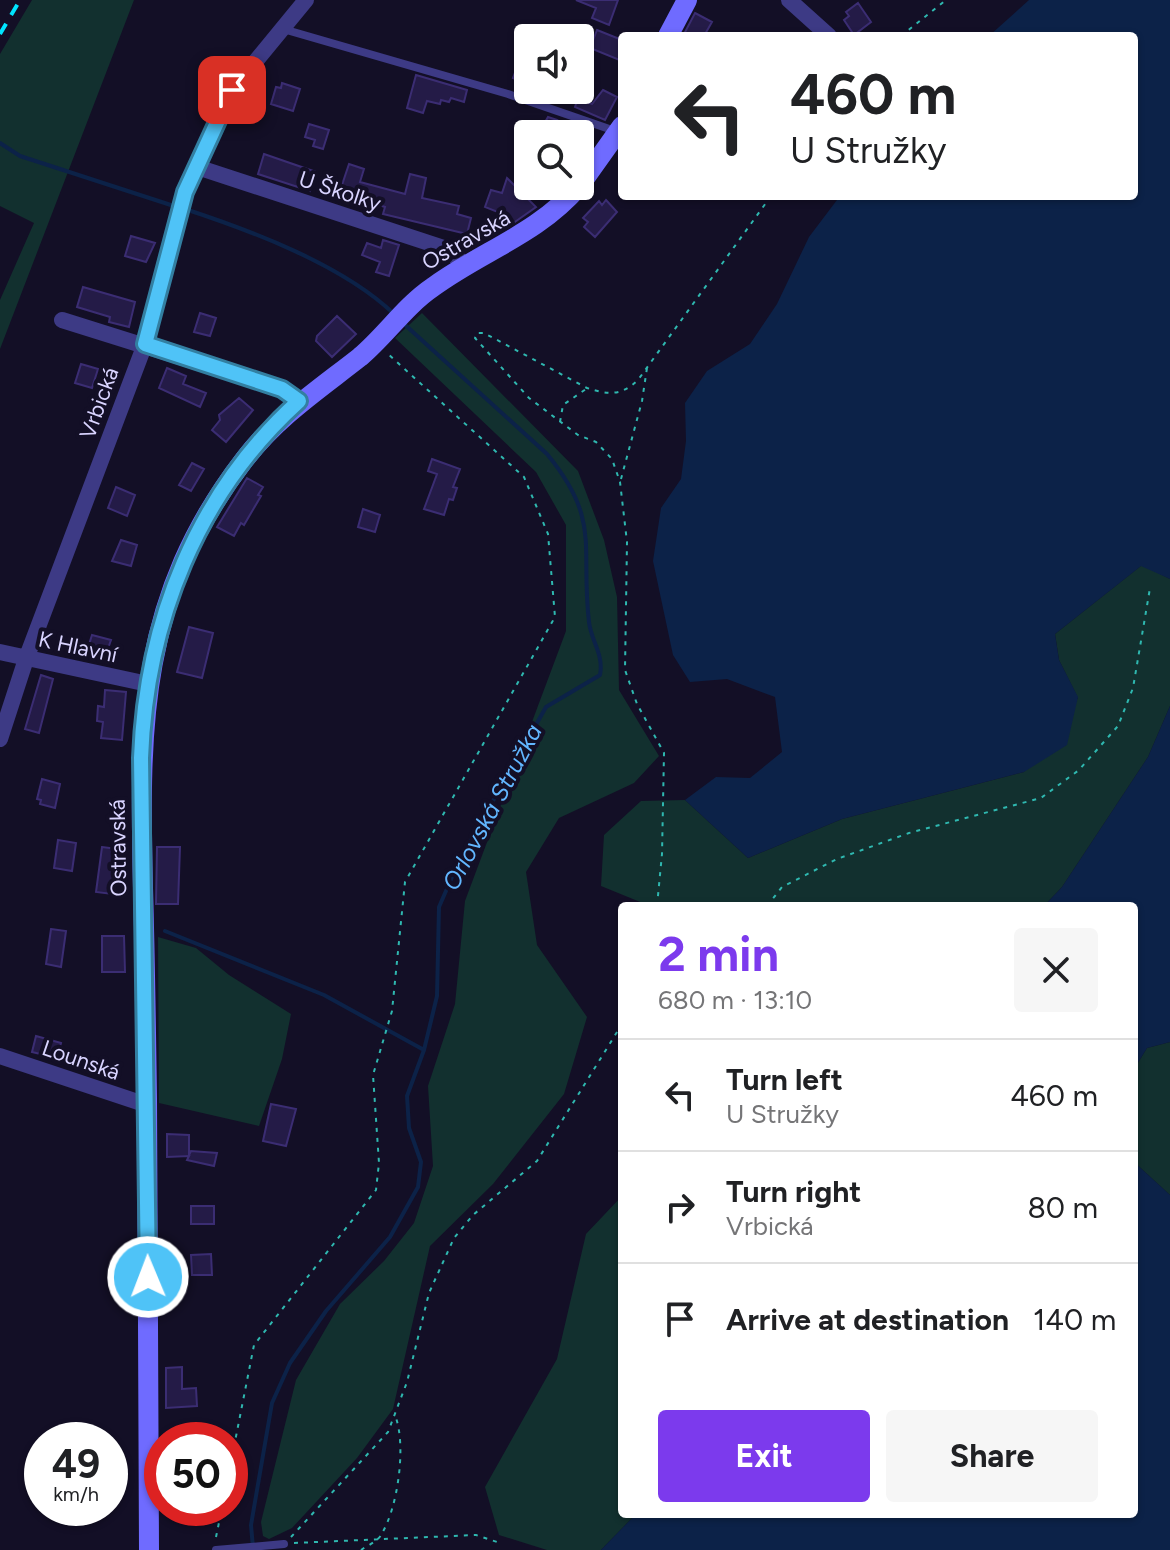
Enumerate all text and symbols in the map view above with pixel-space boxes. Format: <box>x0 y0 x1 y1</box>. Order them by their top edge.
map controls <box>514 24 594 200</box>
button: sound <box>514 24 594 104</box>
pin <box>198 56 266 124</box>
text: 460 m <box>790 61 956 128</box>
icon: left <box>658 64 762 168</box>
icon: arrive <box>210 68 254 112</box>
button: search <box>514 120 594 200</box>
text: U Stružky <box>790 129 946 172</box>
street label: U Školky <box>296 165 385 217</box>
street label: Ostravská <box>417 204 515 276</box>
street label: Vrbická <box>74 364 124 442</box>
street label: K Hlavní <box>36 625 121 669</box>
water label: Orlovská Stružka <box>436 719 548 895</box>
street label: Ostravská <box>104 799 132 897</box>
text: 2 min <box>658 925 779 983</box>
button: close <box>1014 928 1098 1012</box>
text: 680 m · 13:10 <box>658 984 812 1016</box>
street label: Lounská <box>38 1034 124 1086</box>
text: Turn left <box>726 1061 843 1098</box>
icon: left <box>658 1073 702 1117</box>
text: 460 m <box>1010 1077 1098 1114</box>
text: U Stružky <box>726 1098 839 1130</box>
text: Turn right <box>726 1173 861 1210</box>
icon: right <box>658 1185 702 1229</box>
text: 80 m <box>1027 1189 1098 1226</box>
text: Vrbická <box>726 1210 814 1242</box>
position arrow <box>106 1235 190 1319</box>
icon: arrive <box>658 1297 702 1341</box>
text: Arrive at destination <box>726 1301 1009 1338</box>
text: 140 m <box>1033 1301 1116 1338</box>
button: Exit <box>658 1410 870 1502</box>
button: Share <box>886 1410 1098 1502</box>
speed limit sign: 50 <box>144 1422 248 1526</box>
text: 49 <box>52 1440 100 1488</box>
text: km/h <box>53 1482 99 1506</box>

